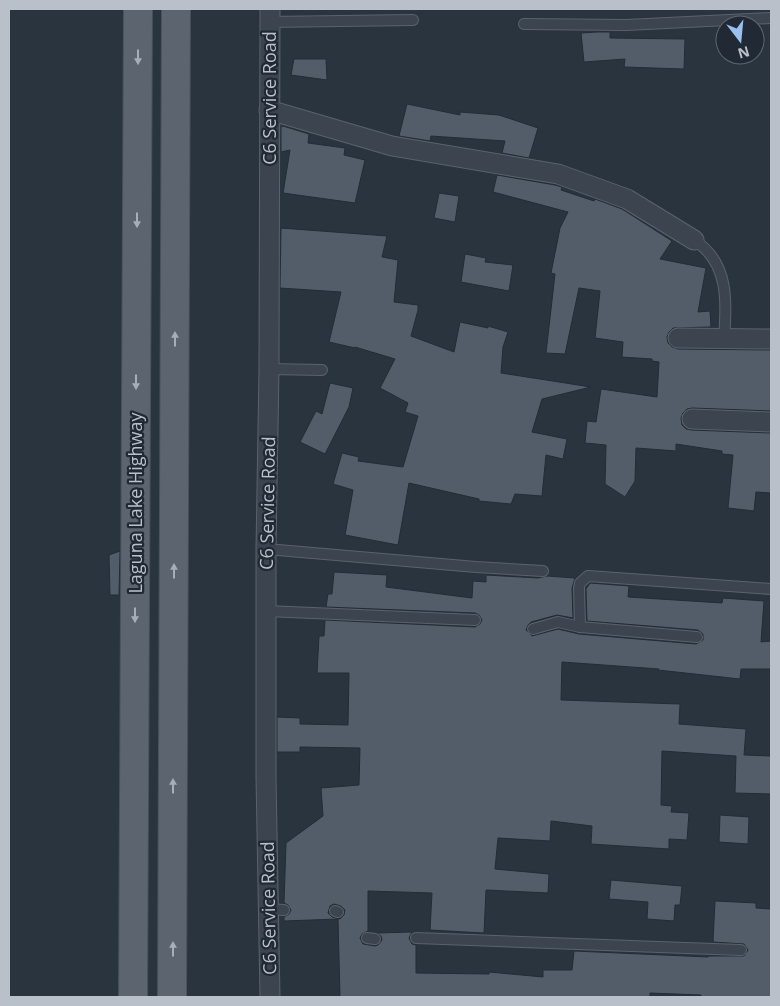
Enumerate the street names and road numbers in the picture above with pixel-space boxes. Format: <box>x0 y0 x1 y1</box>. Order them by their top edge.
street label: C6 Service Road <box>257 31 281 165</box>
street label: Laguna Lake Highway <box>123 411 147 594</box>
street label: C6 Service Road <box>254 436 280 570</box>
street label: C6 Service Road <box>255 841 281 975</box>

